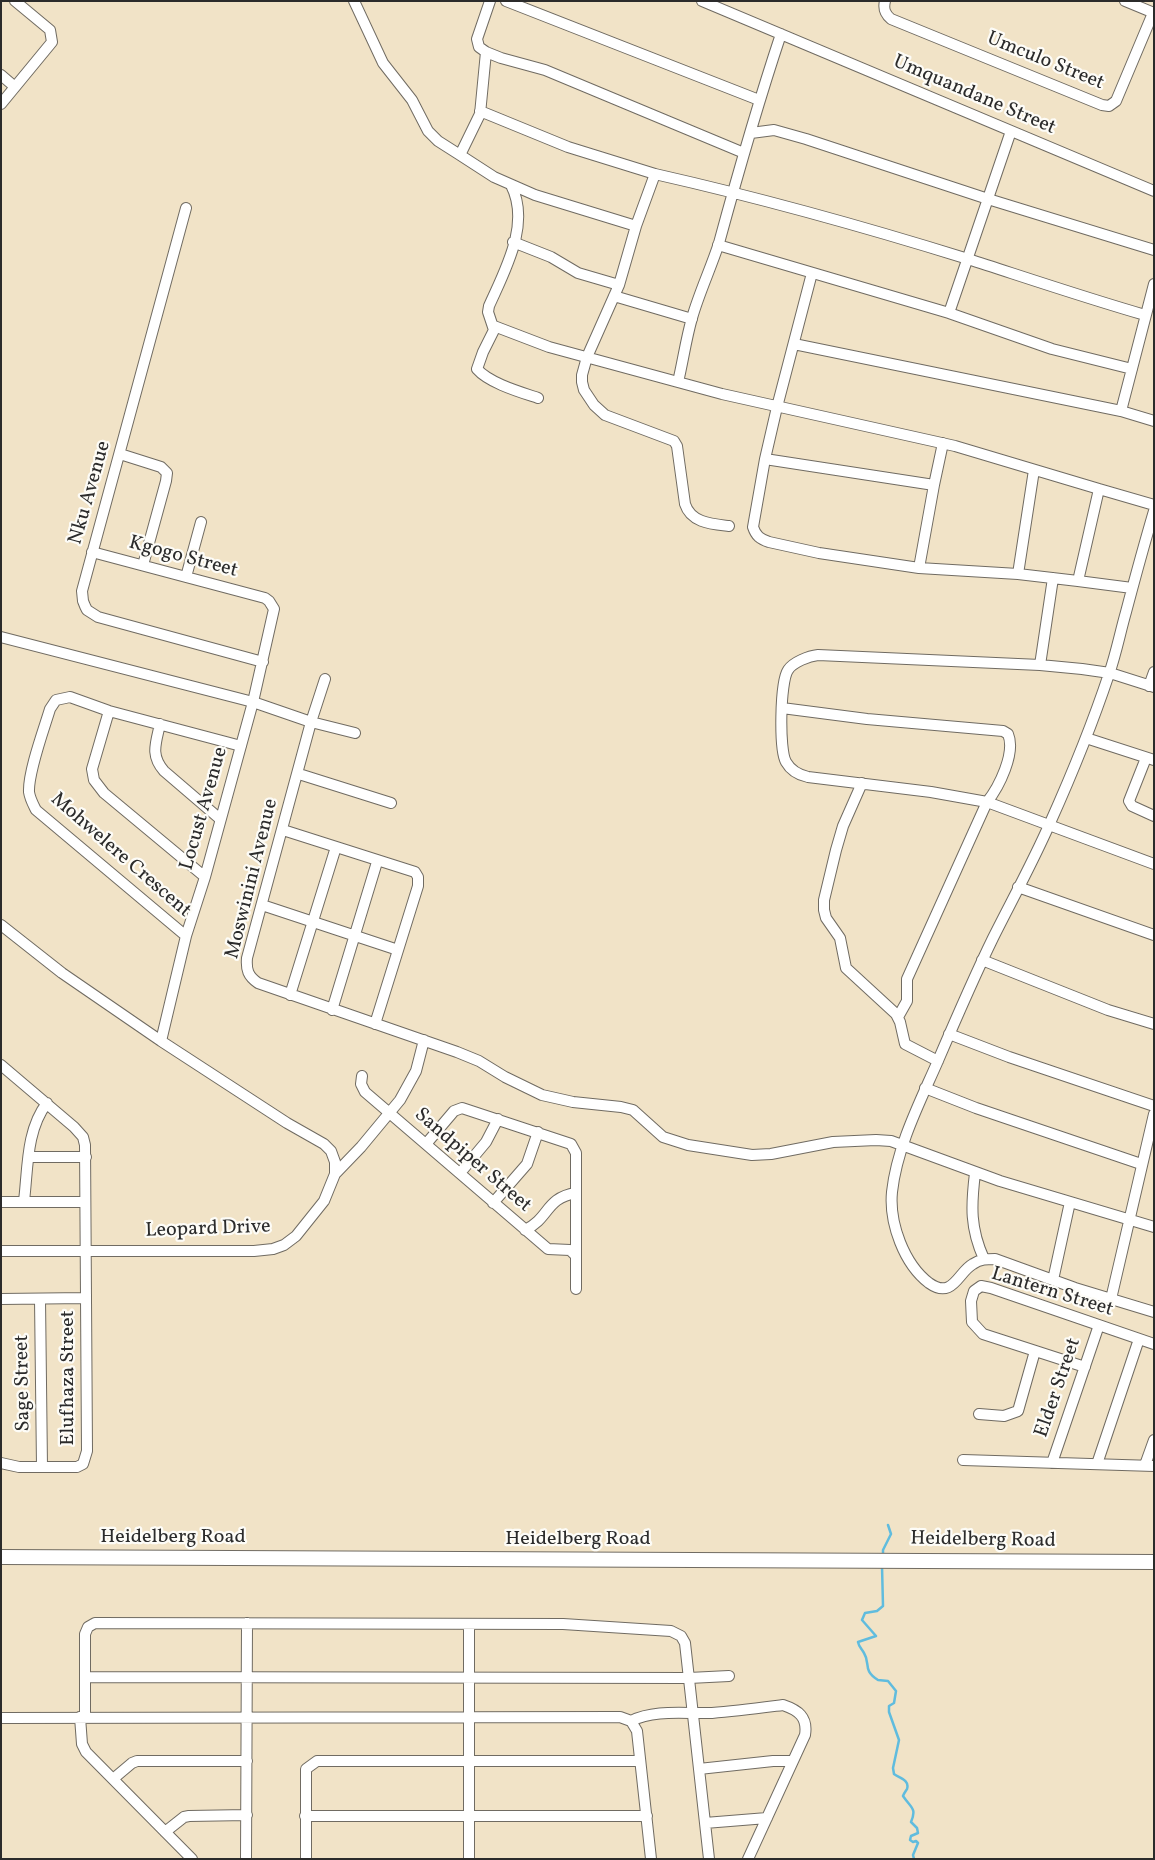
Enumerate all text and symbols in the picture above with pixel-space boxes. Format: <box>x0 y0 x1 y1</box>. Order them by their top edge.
street label: Umculo Street <box>983 28 1107 96</box>
street label: Umquandane Street <box>889 51 1059 141</box>
street label: Nku Avenue <box>65 439 117 547</box>
street label: Kgogo Street <box>126 532 240 584</box>
street label: Locust Avenue <box>176 745 234 873</box>
street label: Mohwelere Crescent <box>45 788 195 924</box>
street label: Moswinini Avenue <box>222 797 284 961</box>
street label: Sandpiper Street <box>408 1104 536 1218</box>
street label: Leopard Drive <box>145 1216 271 1244</box>
street label: Lantern Street <box>988 1263 1116 1323</box>
street label: Elufhaza Street <box>57 1310 81 1446</box>
street label: Sage Street <box>11 1334 37 1432</box>
street label: Elder Street <box>1031 1335 1087 1441</box>
street label: Heidelberg Road <box>100 1526 246 1550</box>
street label: Heidelberg Road <box>505 1528 651 1552</box>
street label: Heidelberg Road <box>910 1528 1056 1554</box>

